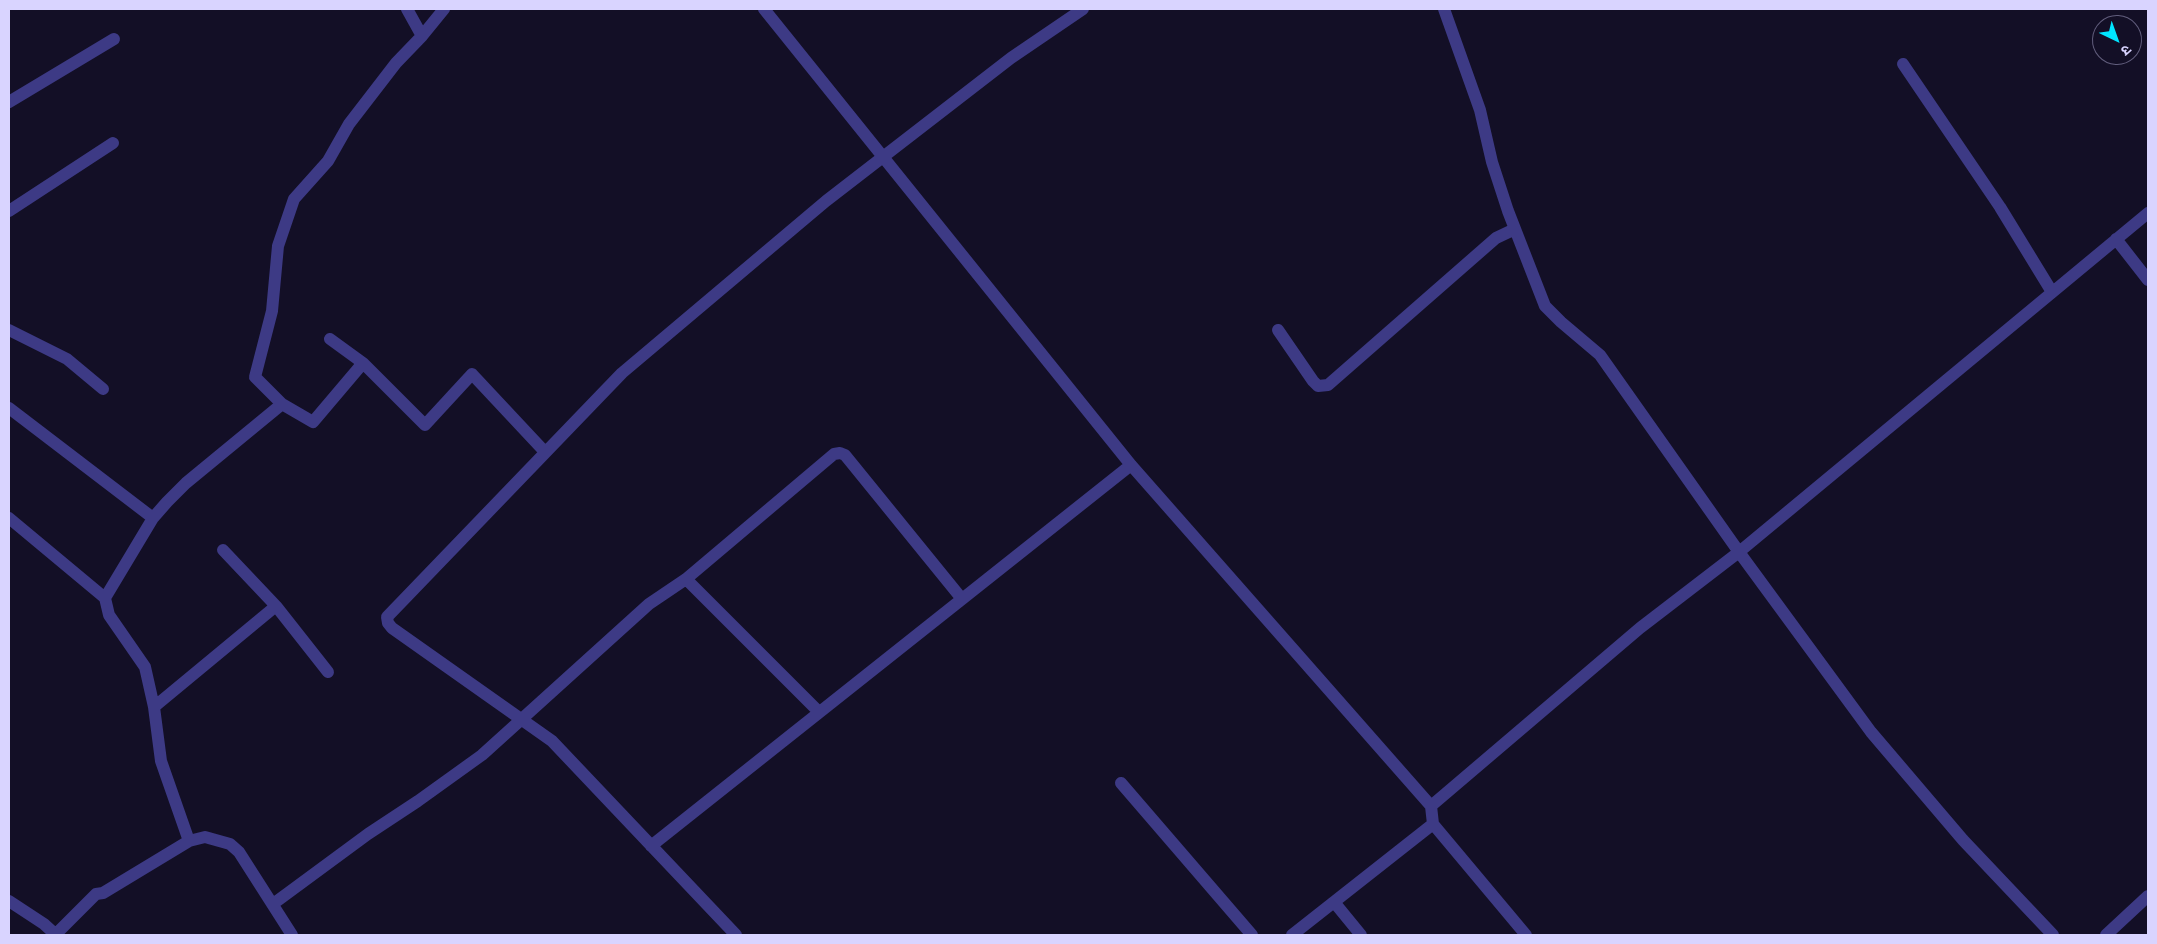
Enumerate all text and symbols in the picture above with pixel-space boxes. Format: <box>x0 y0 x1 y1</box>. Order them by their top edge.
north arrow <box>2092 15 2142 65</box>
text: उ <box>2118 42 2135 60</box>

